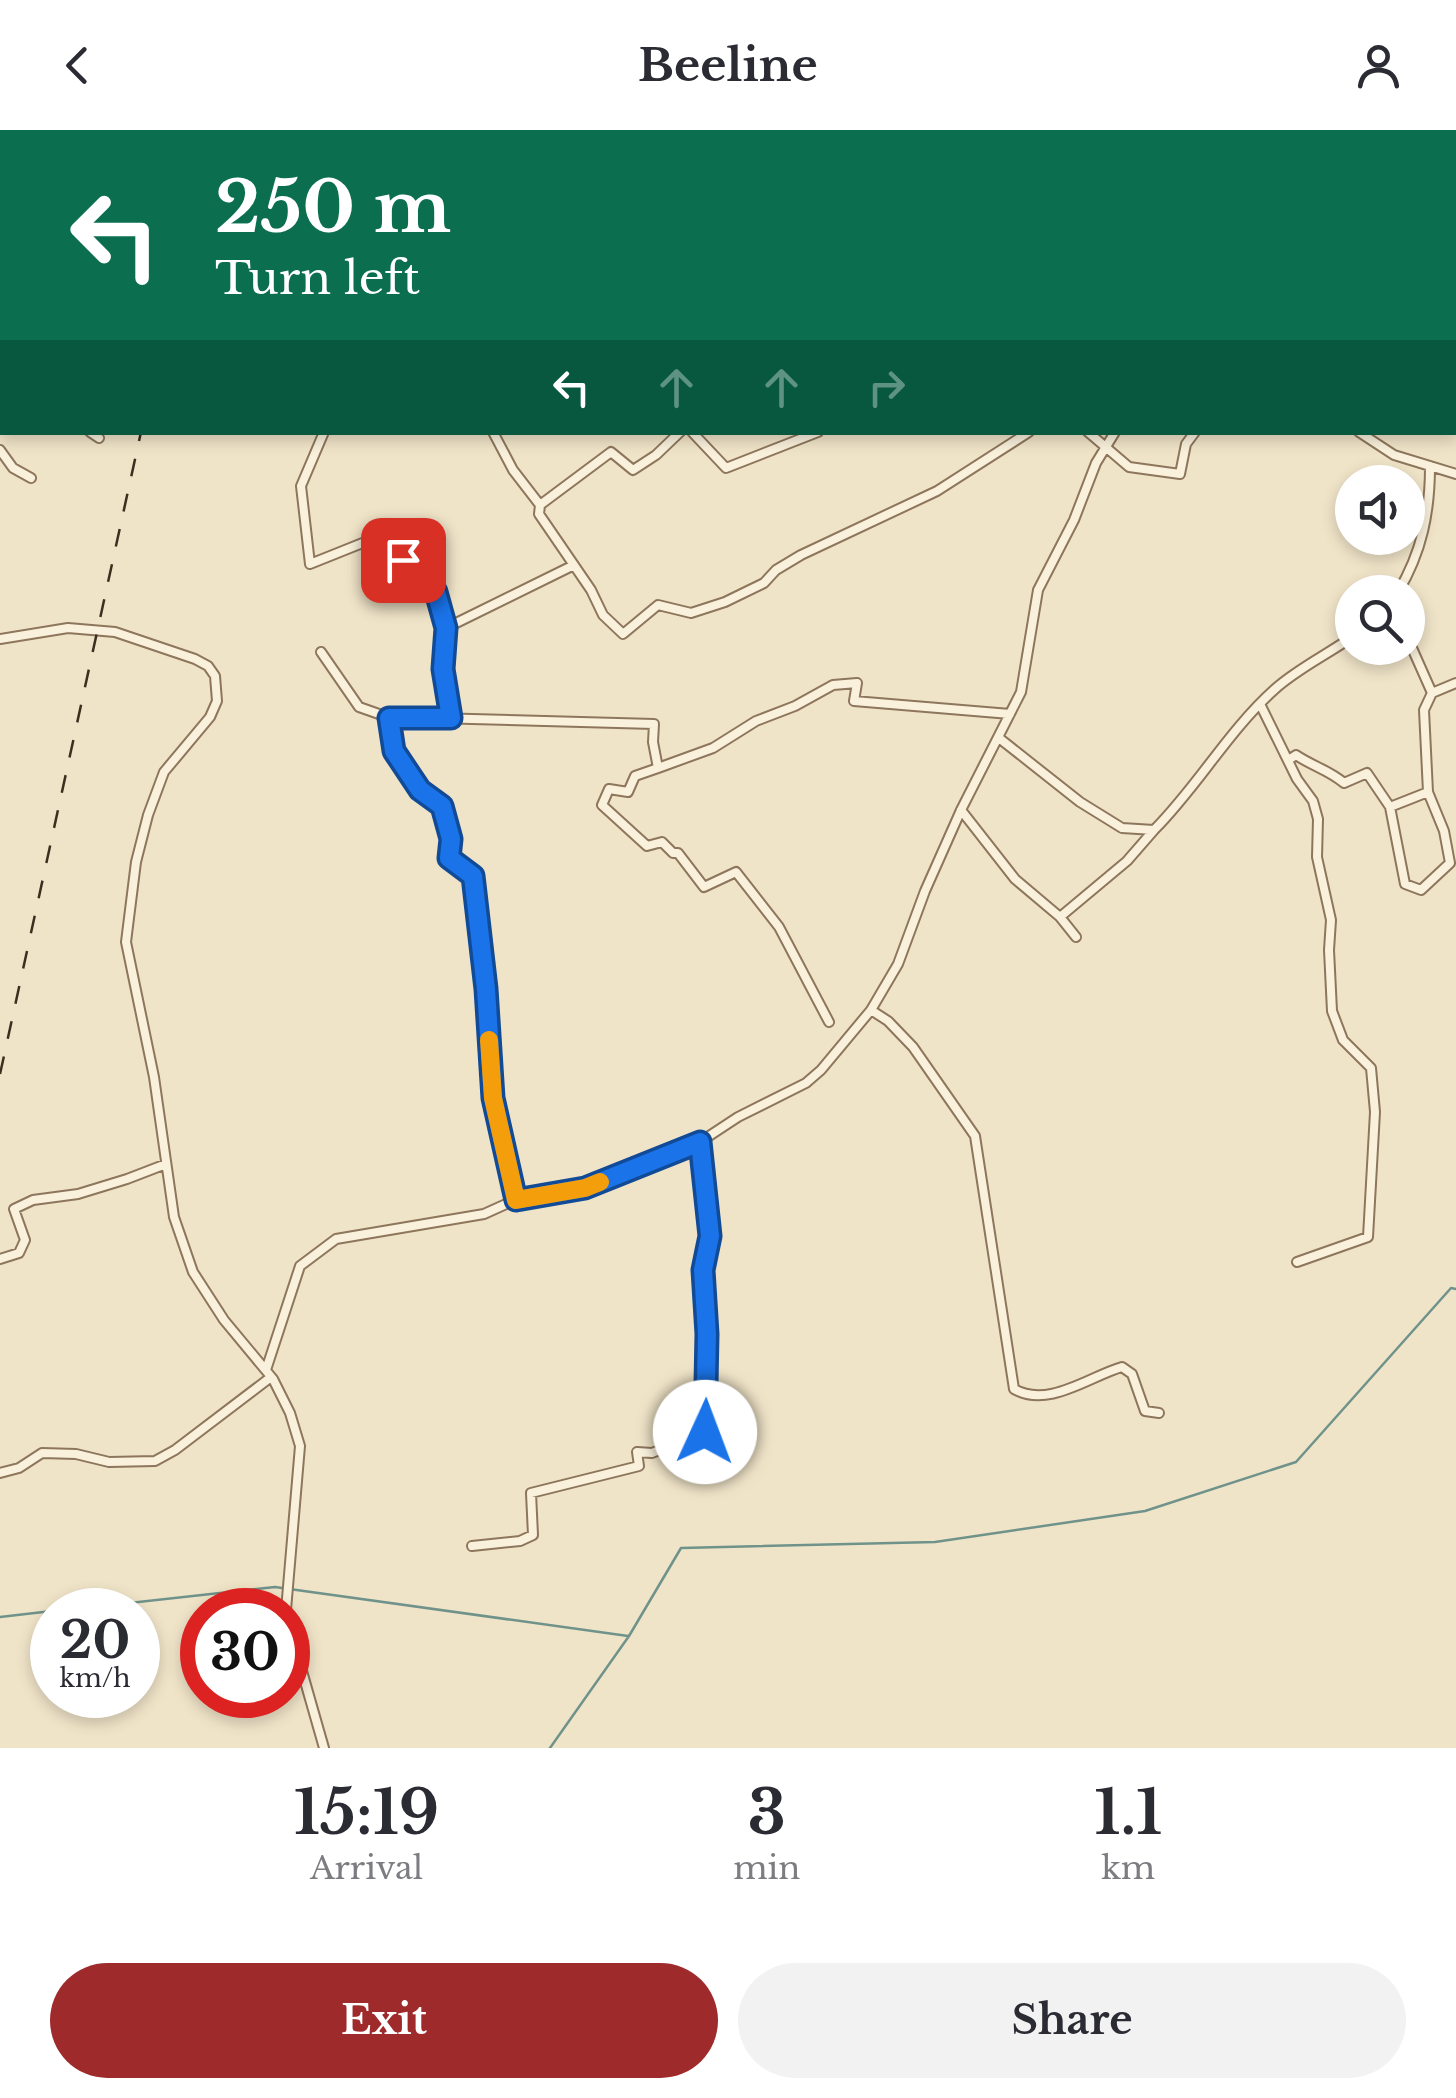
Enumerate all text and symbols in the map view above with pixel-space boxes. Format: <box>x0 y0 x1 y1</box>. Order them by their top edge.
text: Beeline <box>638 37 818 93</box>
icon: back <box>50 38 105 93</box>
icon: person <box>1351 38 1406 93</box>
text: 250 m <box>215 164 451 251</box>
icon: left <box>50 170 180 300</box>
text: Turn left <box>215 250 420 306</box>
icon: left <box>544 360 599 415</box>
icon: ahead <box>649 360 704 415</box>
icon: ahead <box>754 360 809 415</box>
icon: right <box>859 360 914 415</box>
map controls <box>1335 465 1425 665</box>
button: sound <box>1335 465 1425 555</box>
pin <box>361 518 446 603</box>
icon: arrive <box>376 533 431 588</box>
button: search <box>1335 575 1425 665</box>
position arrow <box>653 1380 757 1484</box>
speed limit sign: 30 <box>180 1588 310 1718</box>
text: 20 <box>60 1609 130 1672</box>
text: km/h <box>60 1663 130 1694</box>
text: 15:19 <box>294 1776 439 1850</box>
text: 3 <box>748 1776 786 1850</box>
text: 1.1 <box>1094 1776 1162 1850</box>
text: Arrival <box>310 1848 423 1888</box>
text: min <box>733 1848 800 1888</box>
text: km <box>1101 1848 1155 1888</box>
button: Exit <box>50 1963 718 2078</box>
button: Share <box>738 1963 1406 2078</box>

